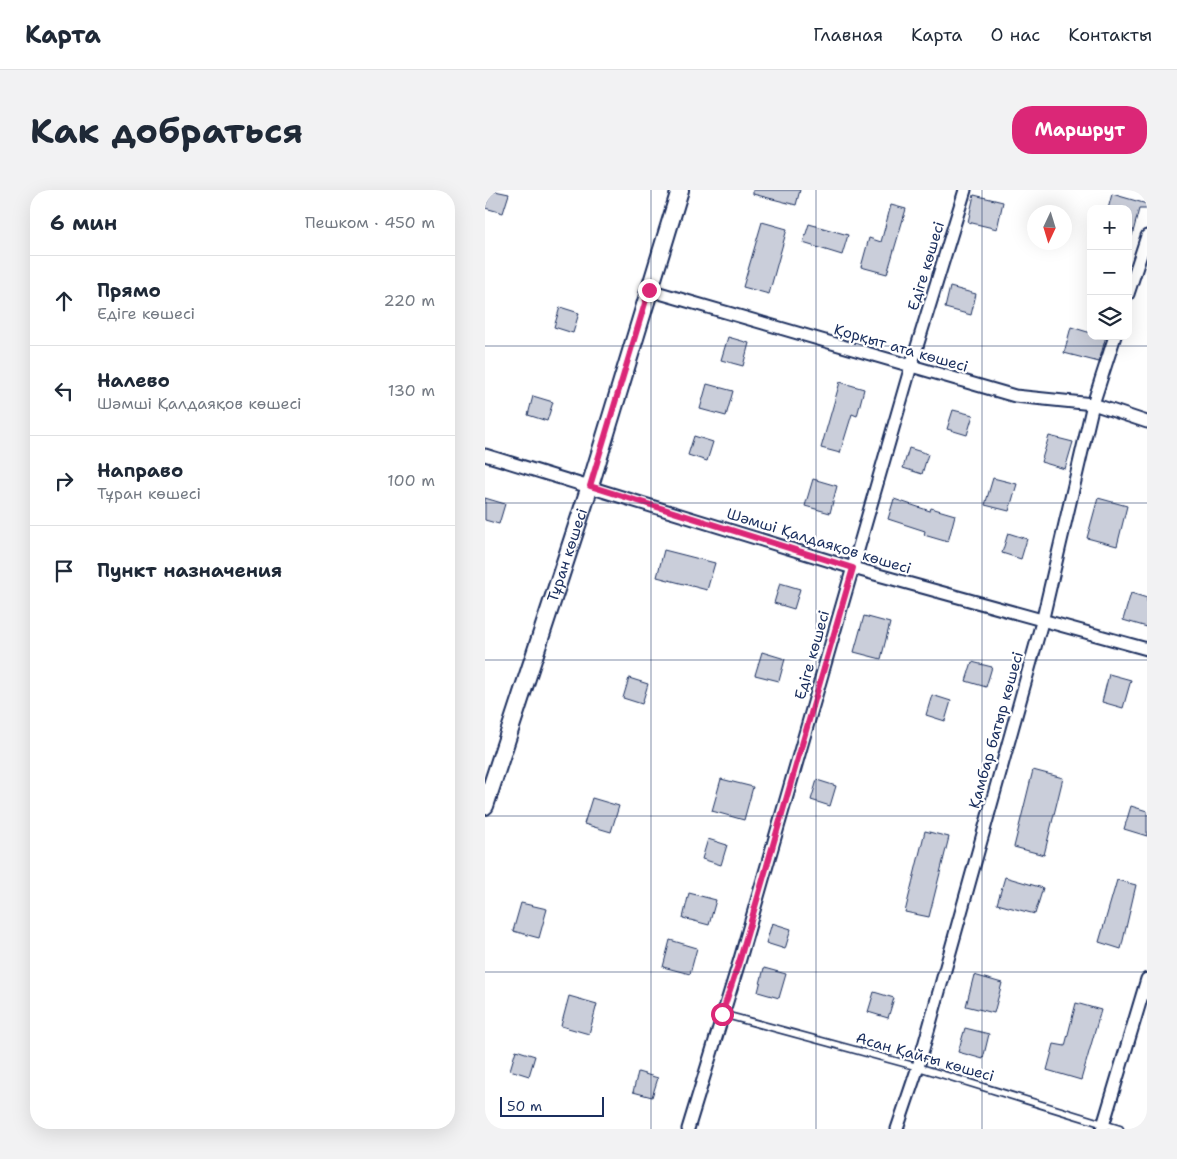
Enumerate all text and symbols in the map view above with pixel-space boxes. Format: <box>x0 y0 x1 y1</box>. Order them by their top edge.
text: Карта <box>25 19 101 51</box>
text: Главная <box>813 23 883 47</box>
text: Карта <box>911 23 963 47</box>
text: О нас <box>991 23 1040 47</box>
text: Контакты <box>1068 23 1152 47</box>
button: Маршрут <box>1012 106 1147 154</box>
text: Как добраться <box>30 107 303 154</box>
north arrow <box>1027 205 1072 250</box>
map controls <box>1087 205 1132 340</box>
button: + <box>1087 205 1132 250</box>
text: 6 мин <box>50 209 117 237</box>
text: Пешком · 450 m <box>305 212 435 233</box>
street label: Едіге көшесі <box>903 219 949 313</box>
button: − <box>1087 250 1132 295</box>
text: Прямо <box>97 278 161 303</box>
route end <box>638 279 661 302</box>
icon: ahead <box>50 287 78 315</box>
text: 220 m <box>383 290 435 311</box>
button: layers <box>1087 295 1132 340</box>
text: Едіге көшесі <box>97 303 195 324</box>
street label: Қорқыт ата көшесі <box>832 319 970 377</box>
text: Налево <box>97 368 170 393</box>
icon: left <box>50 377 78 405</box>
text: 130 m <box>388 380 435 401</box>
text: Шәмші Қалдаяқов көшесі <box>97 393 302 414</box>
text: Направо <box>97 458 183 483</box>
icon: right <box>50 467 78 495</box>
text: 100 m <box>387 470 435 491</box>
text: Тұран көшесі <box>97 483 201 504</box>
street label: Шәмші Қалдаяқов көшесі <box>724 503 914 579</box>
street label: Тұран көшесі <box>543 506 592 605</box>
icon: arrive <box>50 557 78 585</box>
text: Пункт назначения <box>97 558 282 583</box>
street label: Едіге көшесі <box>790 608 834 702</box>
street label: Қамбар батыр көшесі <box>964 649 1028 811</box>
route start <box>711 1003 734 1026</box>
street label: Асан Қайғы көшесі <box>854 1028 996 1086</box>
scale bar <box>500 1094 604 1117</box>
text: 50 m <box>507 1097 542 1115</box>

